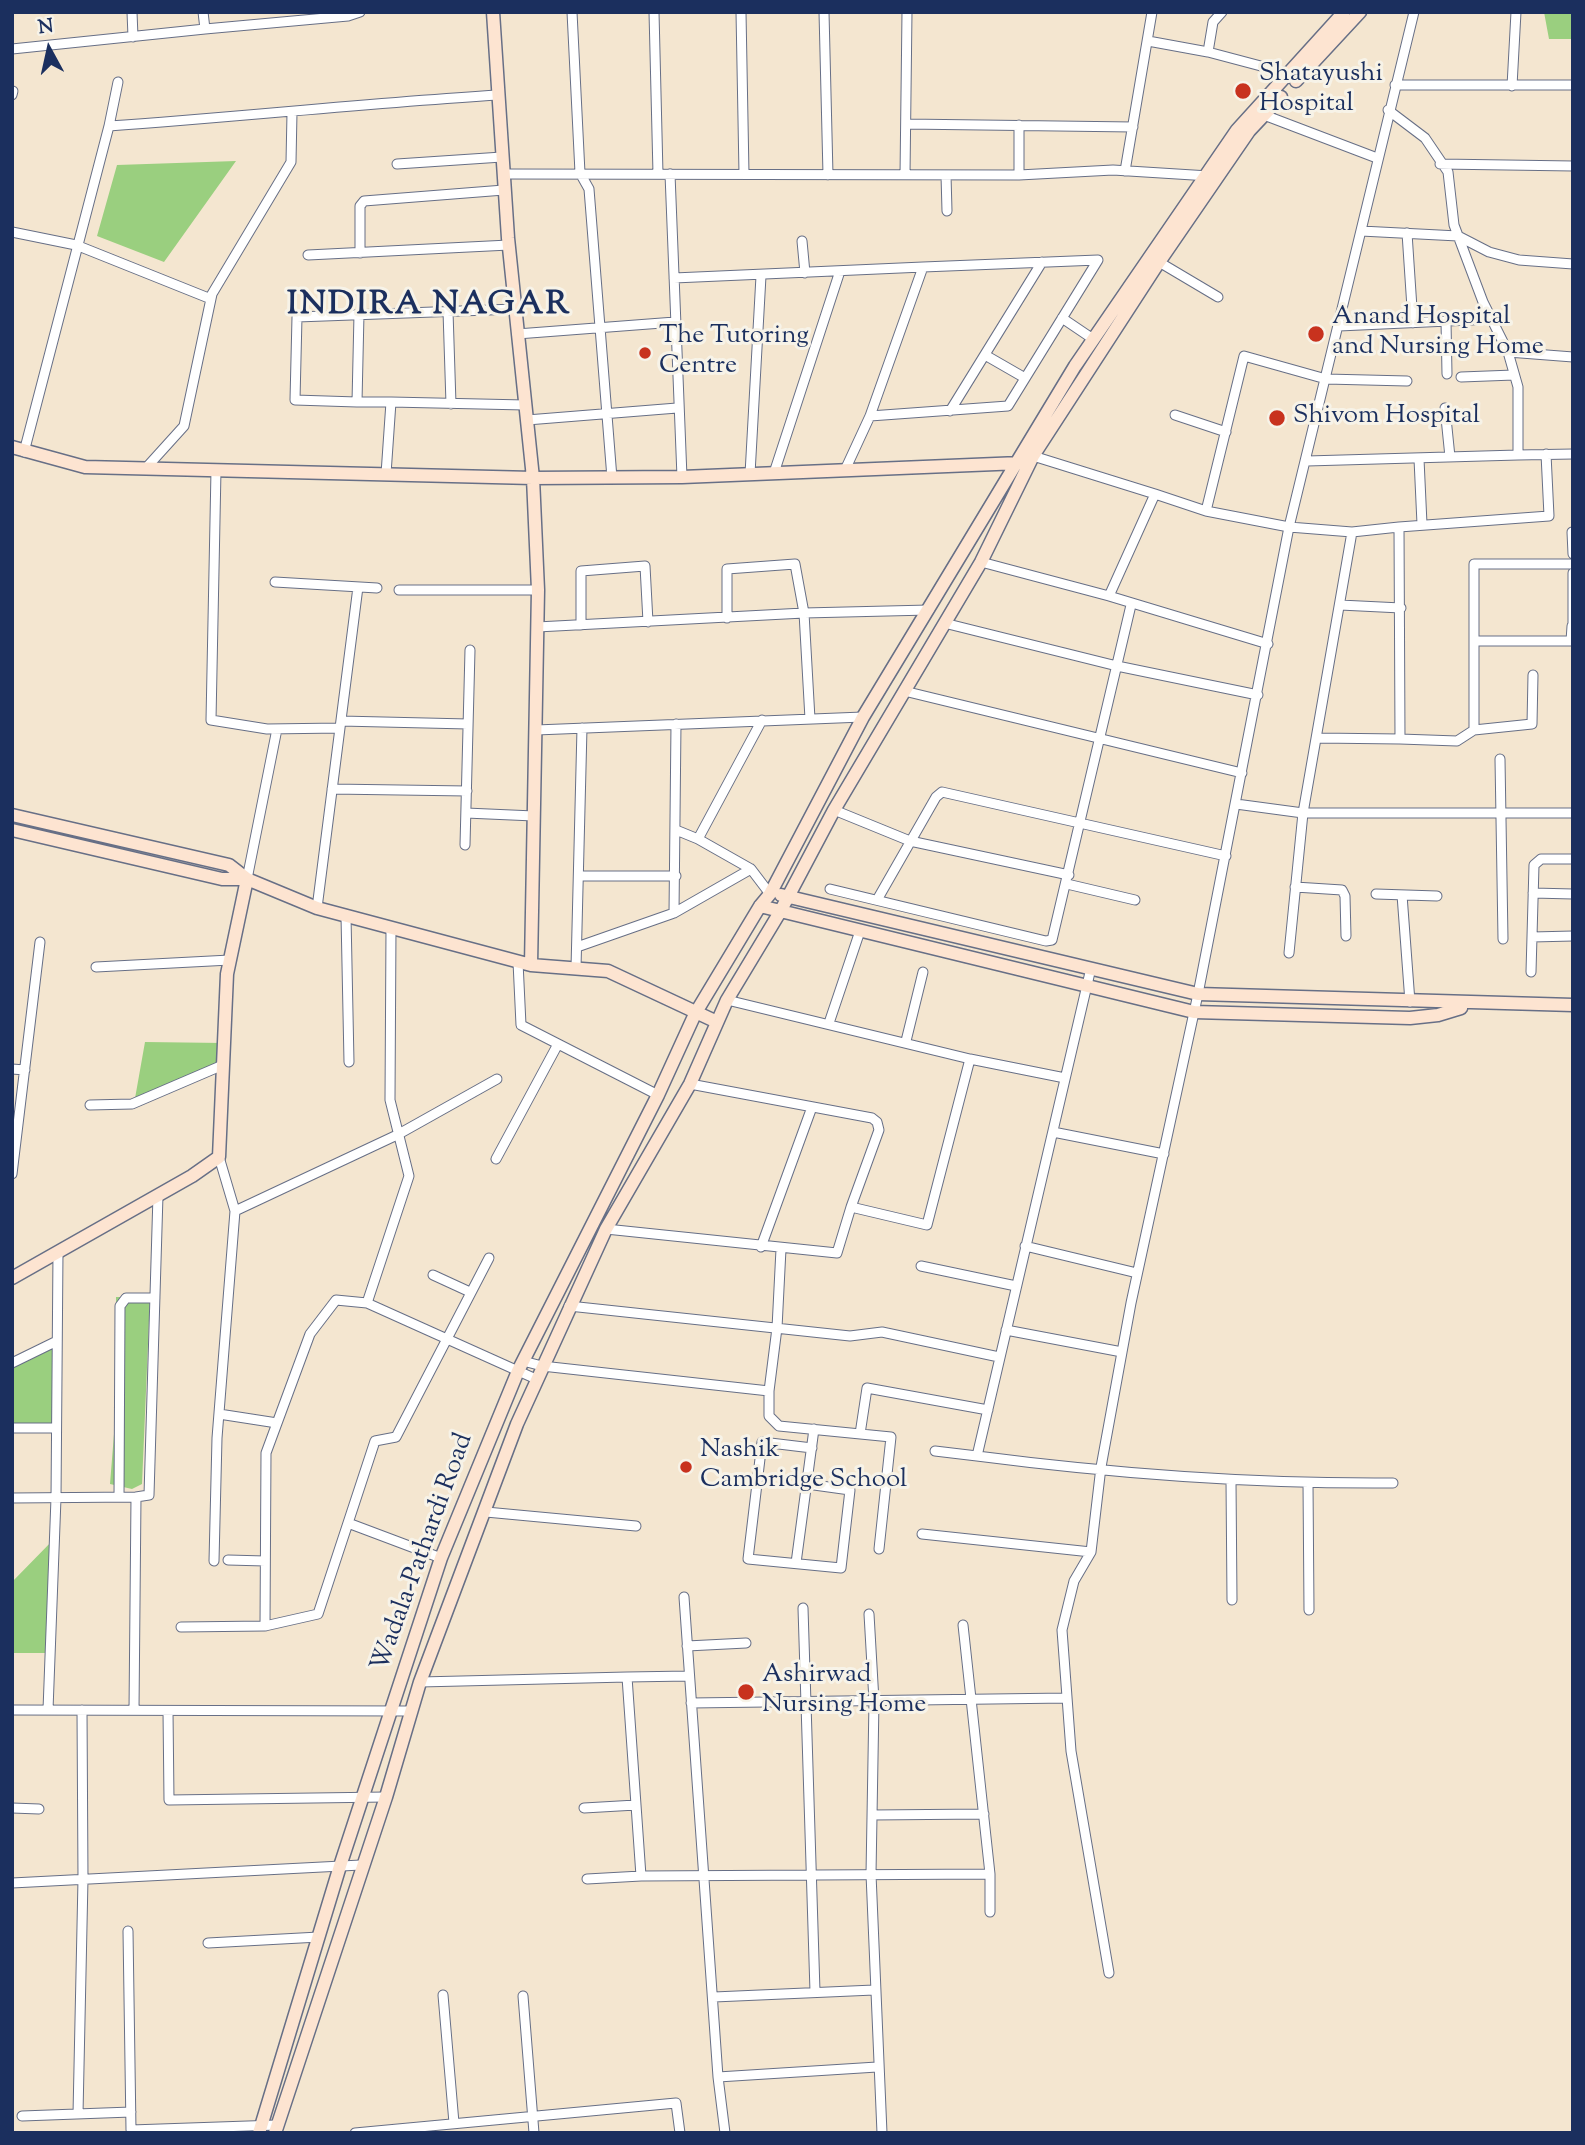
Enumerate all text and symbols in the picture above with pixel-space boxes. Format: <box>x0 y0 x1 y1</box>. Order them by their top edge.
text: N <box>37 13 55 42</box>
north arrow <box>14 14 84 84</box>
place label: Shatayushi Hospital <box>1259 60 1383 122</box>
marker: Shatayushi Hospital <box>1233 81 1253 101</box>
district label: INDIRA NAGAR <box>288 287 570 327</box>
place label: Anand Hospital and Nursing Home <box>1332 303 1544 364</box>
place label: The Tutoring Centre <box>659 322 809 384</box>
marker: Anand Hospital and Nursing Home <box>1306 324 1326 344</box>
marker: The Tutoring Centre <box>637 345 653 361</box>
place label: Shivom Hospital <box>1293 402 1480 434</box>
marker: Shivom Hospital <box>1267 408 1287 428</box>
street label: Wadala-Pathardi Road <box>366 1430 482 1676</box>
place label: Nashik Cambridge School <box>700 1436 907 1498</box>
marker: Nashik Cambridge School <box>678 1459 694 1475</box>
place label: Ashirwad Nursing Home <box>762 1661 926 1722</box>
marker: Ashirwad Nursing Home <box>736 1682 756 1702</box>

